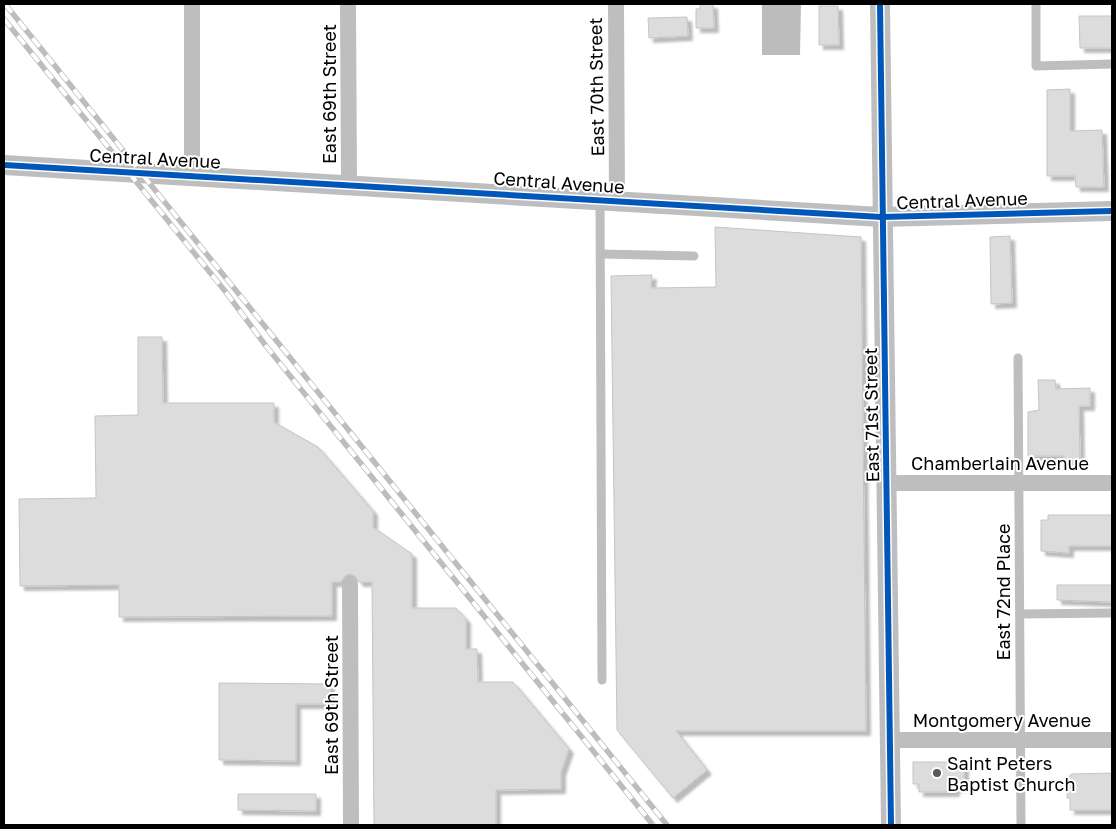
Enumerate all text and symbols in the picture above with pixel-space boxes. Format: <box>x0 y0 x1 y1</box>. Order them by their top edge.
street label: East 70th Street <box>584 17 608 157</box>
street label: East 69th Street <box>318 24 340 164</box>
street label: Central Avenue <box>89 144 221 172</box>
street label: Central Avenue <box>493 166 625 198</box>
street label: Central Avenue <box>896 187 1028 213</box>
street label: East 71st Street <box>859 347 883 483</box>
street label: Chamberlain Avenue <box>911 452 1089 474</box>
street label: East 72nd Place <box>992 524 1014 660</box>
street label: East 69th Street <box>320 635 342 775</box>
street label: Montgomery Avenue <box>913 709 1091 731</box>
place label: Saint Peters Baptist Church <box>947 752 1075 795</box>
marker: Saint Peters Baptist Church <box>931 767 943 779</box>

